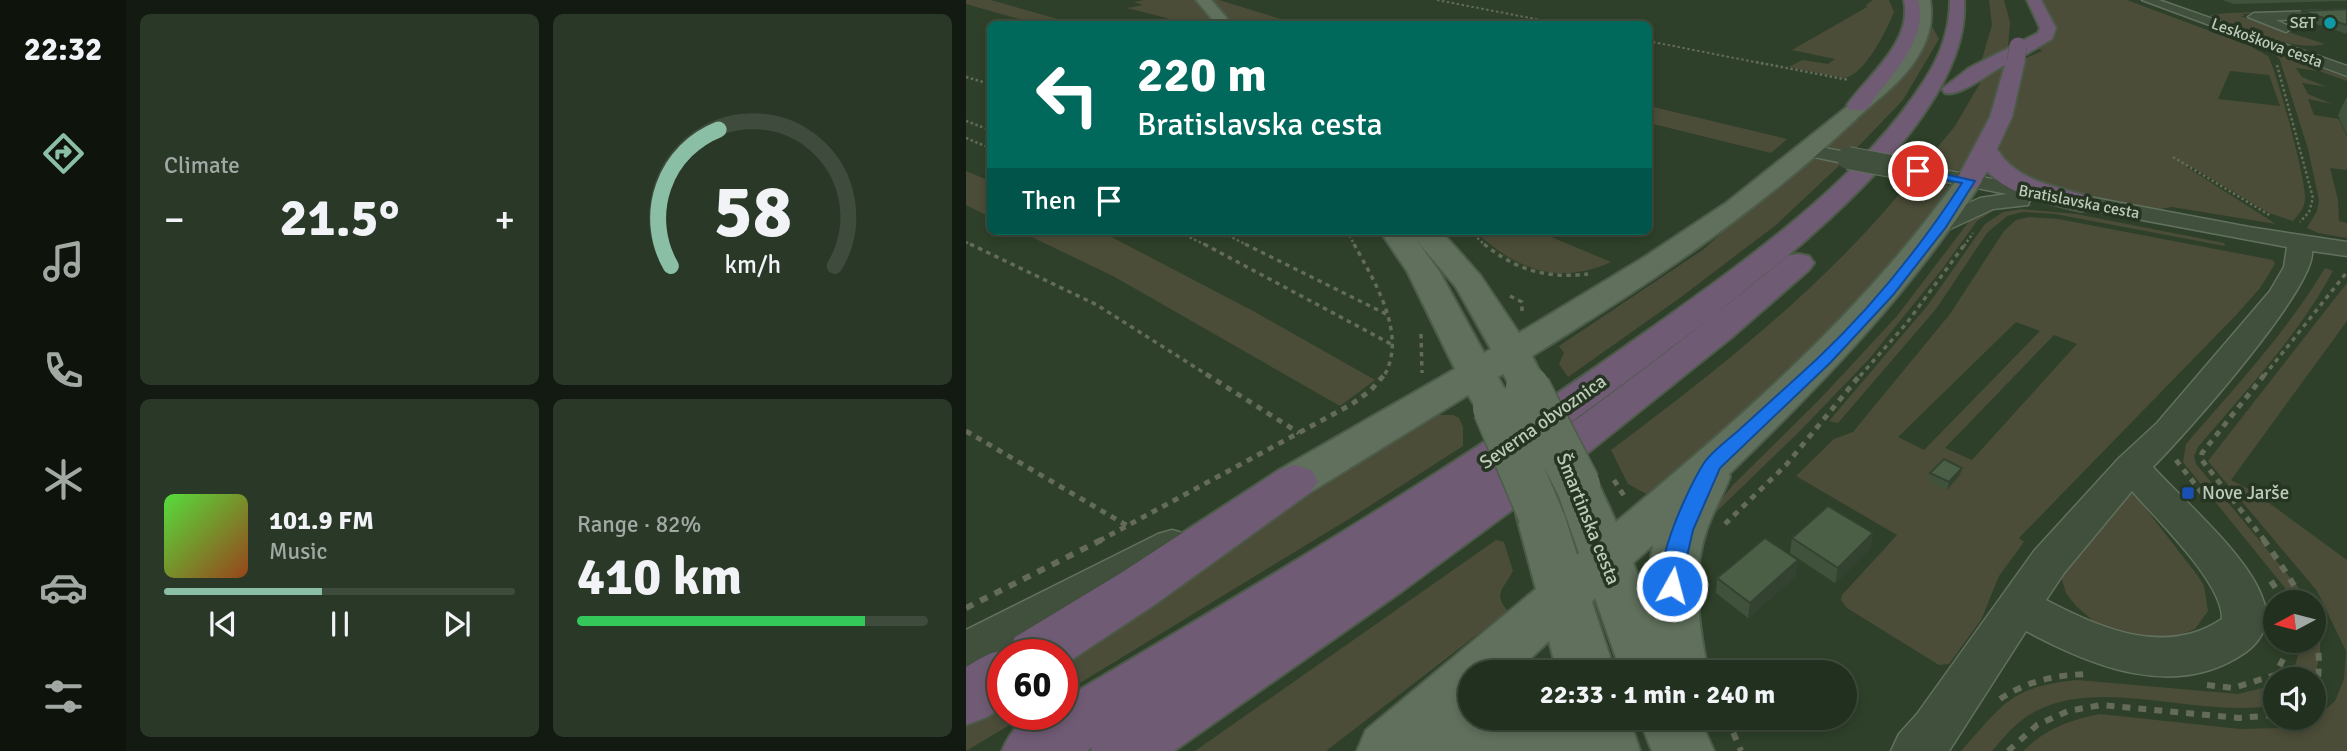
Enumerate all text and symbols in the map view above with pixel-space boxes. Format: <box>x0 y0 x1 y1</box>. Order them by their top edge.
place label: S&T <box>2290 13 2316 33</box>
street label: Leskoškova cesta <box>2209 14 2325 72</box>
marker: S&T <box>2322 15 2338 31</box>
text: 22:32 <box>24 30 102 69</box>
text: 220 m <box>1137 45 1267 105</box>
icon: left <box>1022 49 1113 140</box>
text: Bratislavska cesta <box>1137 105 1383 144</box>
icon: directions <box>39 129 88 178</box>
pin <box>1888 141 1948 201</box>
text: Climate <box>164 151 240 180</box>
icon: arrive <box>1899 152 1937 190</box>
text: 58 <box>713 168 792 257</box>
street label: Bratislavska cesta <box>2017 180 2141 224</box>
icon: arrive <box>1090 182 1128 220</box>
text: Then <box>1022 185 1076 217</box>
text: 21.5° <box>280 186 399 250</box>
text: − <box>164 196 185 243</box>
text: + <box>494 196 515 243</box>
icon: music <box>39 237 88 286</box>
text: km/h <box>724 248 781 279</box>
icon: phone <box>39 346 88 395</box>
street label: Severna obvoznica <box>1475 369 1611 475</box>
street label: Šmartinska cesta <box>1551 449 1626 588</box>
icon: climate <box>39 455 88 504</box>
place label: Nove Jarše <box>2202 481 2289 505</box>
marker: Nove Jarše <box>2180 485 2196 501</box>
text: 101.9 FM <box>269 505 374 537</box>
text: Range · 82% <box>577 510 701 539</box>
text: Music <box>269 537 327 566</box>
text: 410 km <box>577 545 742 609</box>
position arrow <box>1635 549 1709 623</box>
icon: car <box>39 563 88 612</box>
north arrow <box>2263 590 2326 653</box>
map controls <box>2263 590 2326 730</box>
icon: previous <box>204 605 242 643</box>
icon: pause <box>321 605 359 643</box>
icon: next <box>438 605 476 643</box>
speed limit sign: 60 <box>987 639 1078 730</box>
button: sound <box>2263 667 2326 730</box>
icon: filters <box>39 672 88 721</box>
text: 22:33 · 1 min · 240 m <box>1540 679 1775 711</box>

